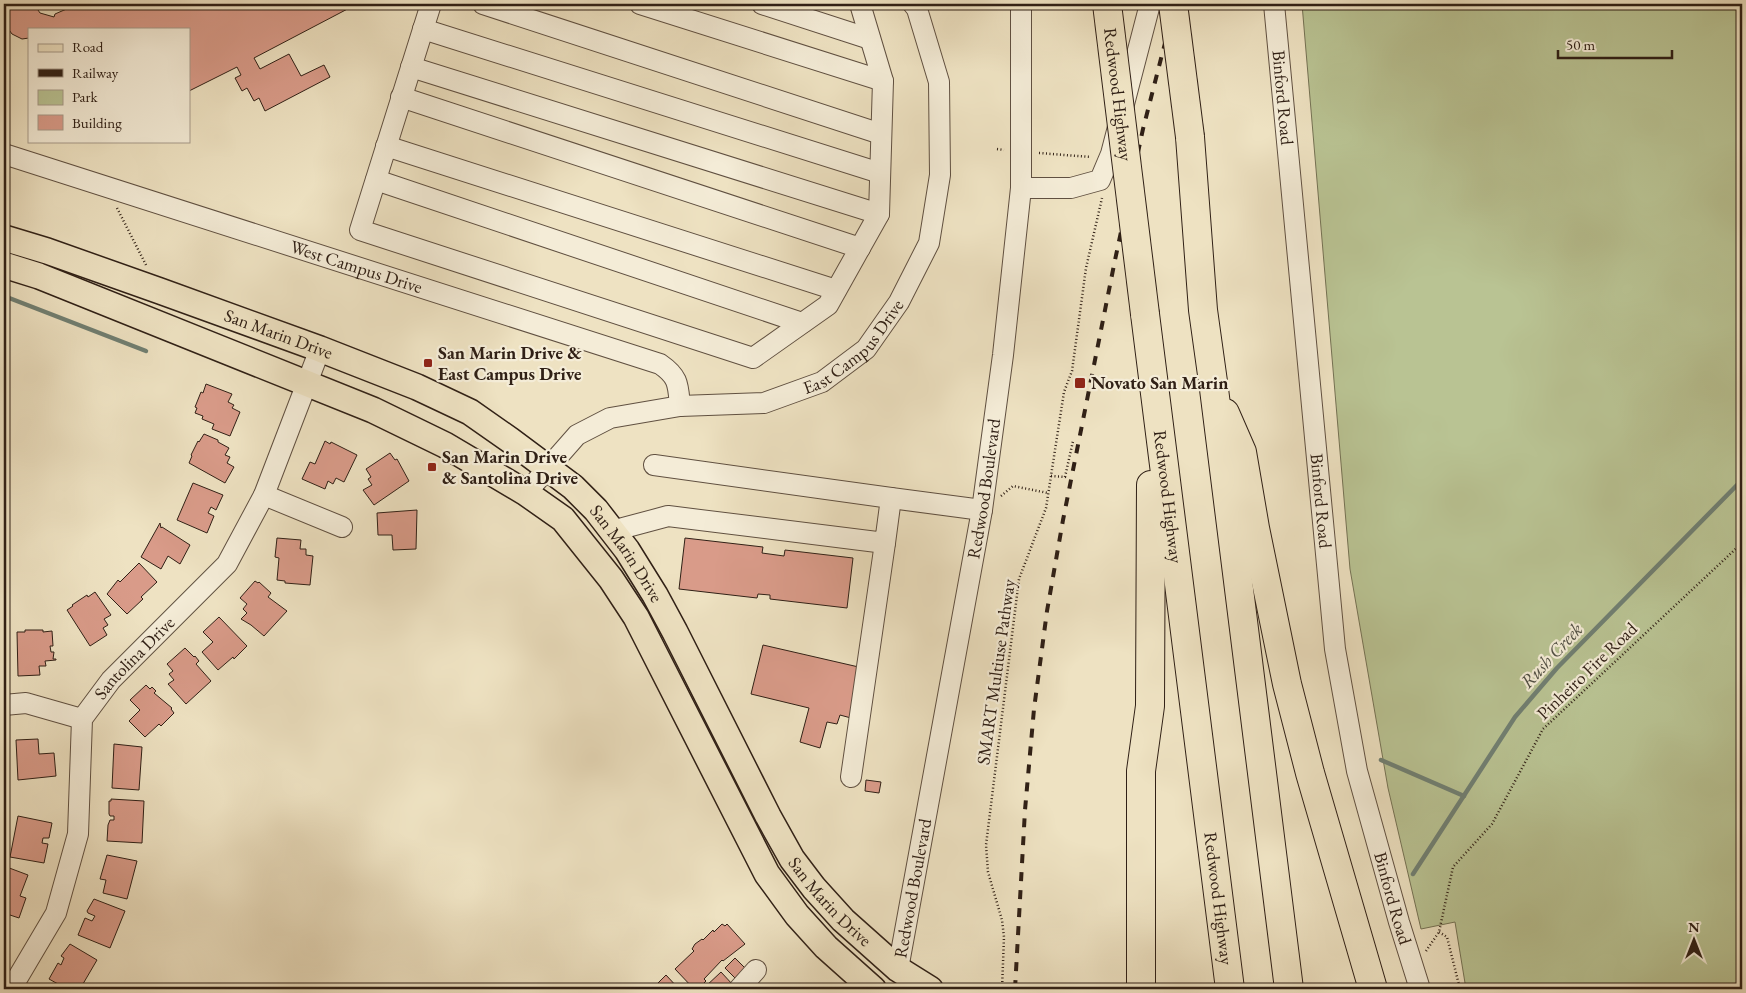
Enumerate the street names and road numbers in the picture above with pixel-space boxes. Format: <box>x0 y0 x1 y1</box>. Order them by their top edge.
street label: Redwood Highway <box>1099 26 1138 162</box>
street label: Binford Road <box>1267 49 1299 147</box>
street label: West Campus Drive <box>288 234 426 298</box>
street label: East Campus Drive <box>800 294 908 399</box>
street label: San Marin Drive <box>221 303 336 364</box>
street label: Redwood Boulevard <box>961 416 1005 561</box>
street label: Redwood Highway <box>1149 429 1188 564</box>
street label: Binford Road <box>1306 452 1337 550</box>
street label: San Marin Drive <box>585 500 669 606</box>
street label: SMART Multiuse Pathway <box>971 577 1020 766</box>
street label: Santolina Drive <box>89 611 179 704</box>
street label: Pinheiro Fire Road <box>1532 616 1642 724</box>
street label: Redwood Boulevard <box>888 816 936 960</box>
street label: Redwood Highway <box>1199 830 1239 966</box>
street label: Binford Road <box>1369 849 1418 948</box>
street label: San Marin Drive <box>783 852 877 951</box>

